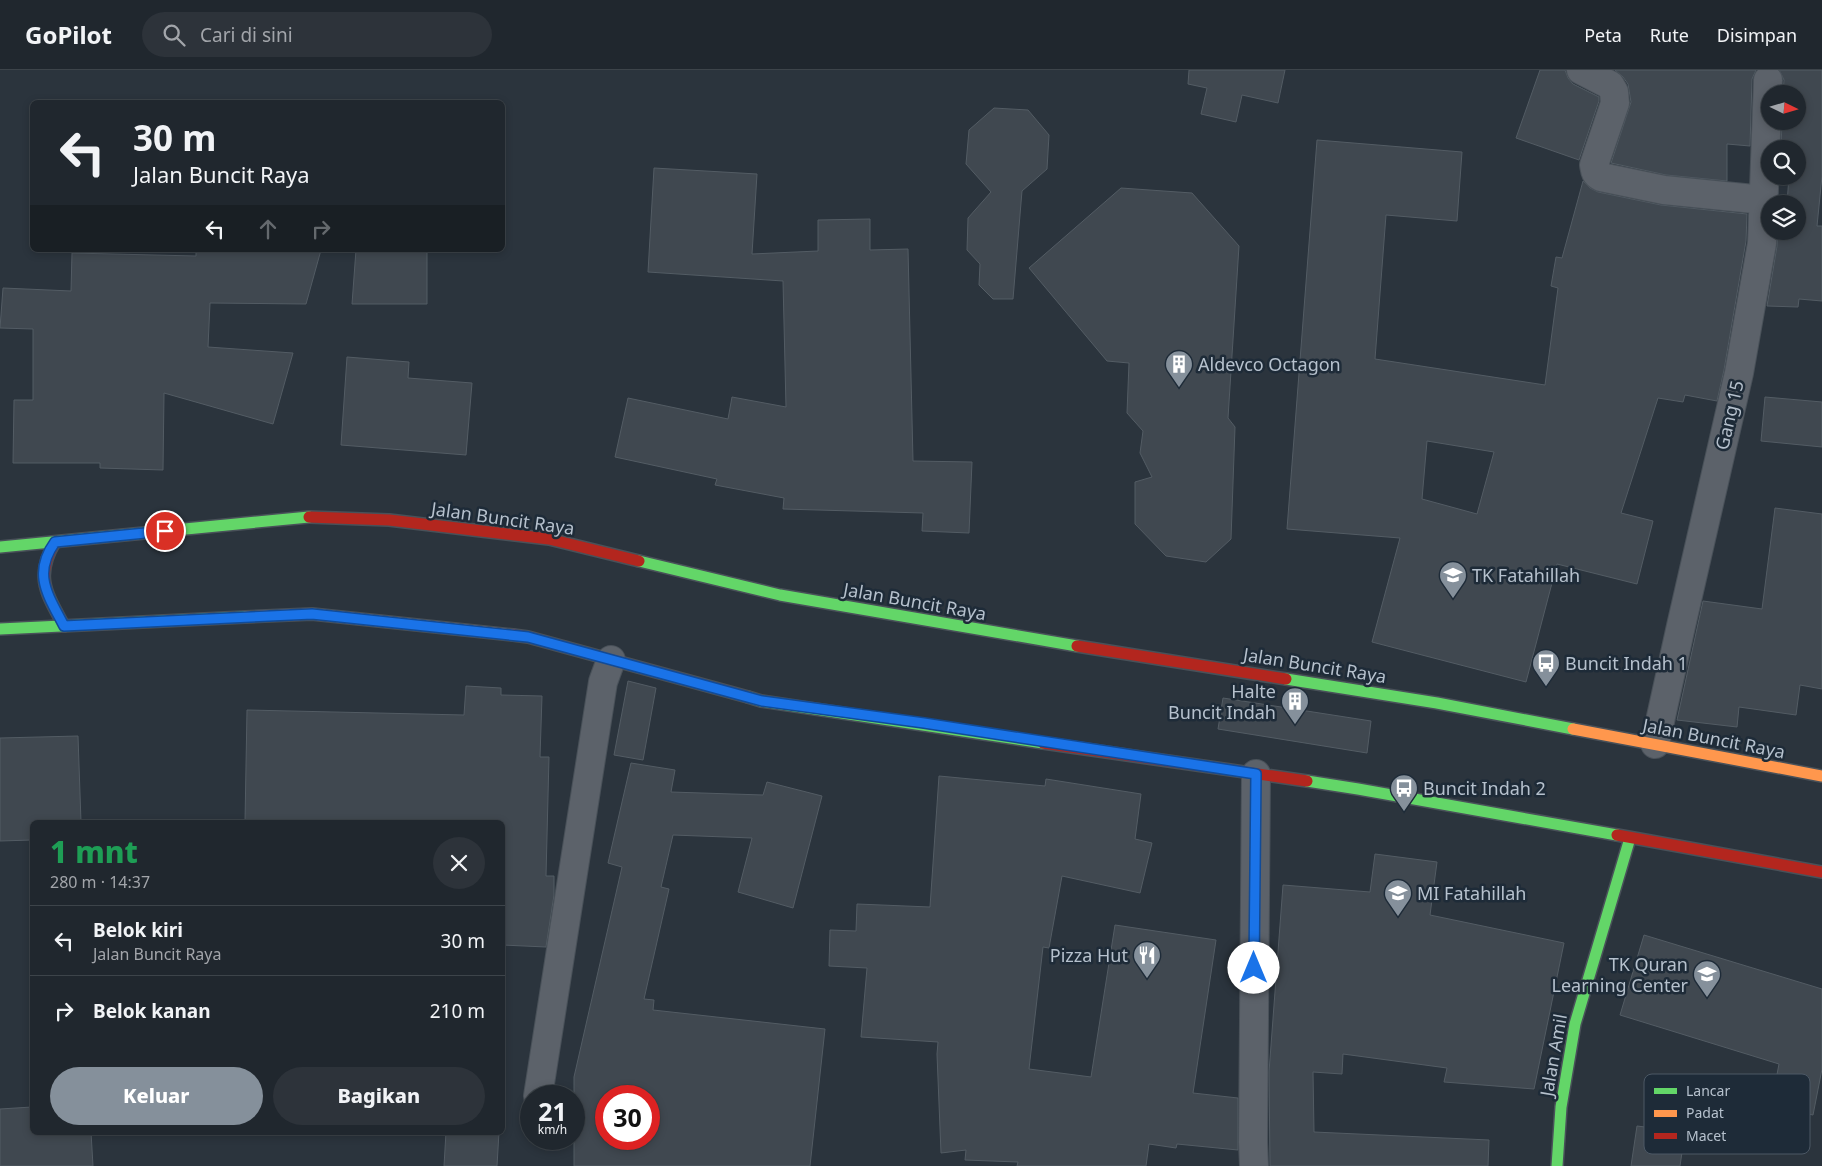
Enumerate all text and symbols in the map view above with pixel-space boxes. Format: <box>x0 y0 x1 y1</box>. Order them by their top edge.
search box <box>142 12 492 57</box>
text: GoPilot <box>25 18 112 51</box>
icon: search <box>160 21 188 49</box>
text: Cari di sini <box>200 22 293 48</box>
text: Peta <box>1584 23 1622 47</box>
text: Rute <box>1650 23 1689 47</box>
text: Disimpan <box>1717 23 1797 47</box>
north arrow <box>1761 85 1806 130</box>
map controls <box>1761 85 1806 240</box>
text: 30 m <box>133 114 216 161</box>
icon: left <box>50 120 115 185</box>
button: search <box>1761 140 1806 185</box>
text: Jalan Buncit Raya <box>133 159 310 189</box>
button: layers <box>1761 195 1806 240</box>
icon: left <box>201 215 229 243</box>
icon: ahead <box>254 215 282 243</box>
icon: right <box>307 215 335 243</box>
building icon: Aldevco Octagon <box>1164 349 1194 388</box>
place label: Aldevco Octagon <box>1198 352 1341 376</box>
street label: Gang 15 <box>1709 378 1749 452</box>
street label: Jalan Buncit Raya <box>428 496 576 540</box>
pin <box>144 510 186 552</box>
icon: arrive <box>151 517 179 545</box>
school or university icon: TK Fatahillah <box>1438 560 1468 599</box>
place label: TK Fatahillah <box>1472 563 1580 587</box>
street label: Jalan Buncit Raya <box>840 576 988 625</box>
street label: Jalan Buncit Raya <box>1240 642 1388 688</box>
bus stop icon: Buncit Indah 1 <box>1531 648 1561 687</box>
place label: Buncit Indah 1 <box>1565 651 1688 675</box>
place label: Halte Buncit Indah <box>1168 679 1276 724</box>
building icon: Halte Buncit Indah <box>1280 686 1310 725</box>
street label: Jalan Buncit Raya <box>1639 712 1787 764</box>
bus stop icon: Buncit Indah 2 <box>1389 773 1419 812</box>
place label: Buncit Indah 2 <box>1423 776 1546 800</box>
text: 1 mnt <box>50 831 138 872</box>
button: close <box>433 837 485 889</box>
text: 280 m · 14:37 <box>50 871 150 893</box>
school or university icon: MI Fatahillah <box>1383 878 1413 917</box>
place label: MI Fatahillah <box>1417 881 1526 905</box>
text: Belok kiri <box>93 917 183 943</box>
icon: left <box>50 927 78 955</box>
text: 30 m <box>441 928 485 954</box>
restaurant icon: Pizza Hut <box>1132 940 1162 979</box>
position arrow <box>1227 941 1279 993</box>
text: Jalan Buncit Raya <box>93 943 221 965</box>
place label: Pizza Hut <box>1050 943 1128 967</box>
place label: TK Quran Learning Center <box>1552 952 1689 997</box>
school or university icon: TK Quran Learning Center <box>1692 959 1722 998</box>
icon: right <box>50 997 78 1025</box>
text: Belok kanan <box>93 998 210 1024</box>
text: 210 m <box>430 998 485 1024</box>
street label: Jalan Amil <box>1534 1012 1572 1100</box>
button: Keluar <box>50 1067 263 1125</box>
button: Bagikan <box>273 1067 485 1125</box>
legend <box>1644 1074 1810 1154</box>
text: Lancar <box>1686 1081 1730 1100</box>
speed limit sign: 30 <box>595 1085 660 1150</box>
text: 21 <box>538 1094 567 1128</box>
text: Padat <box>1686 1103 1724 1122</box>
text: km/h <box>538 1121 567 1138</box>
text: Macet <box>1686 1126 1726 1145</box>

